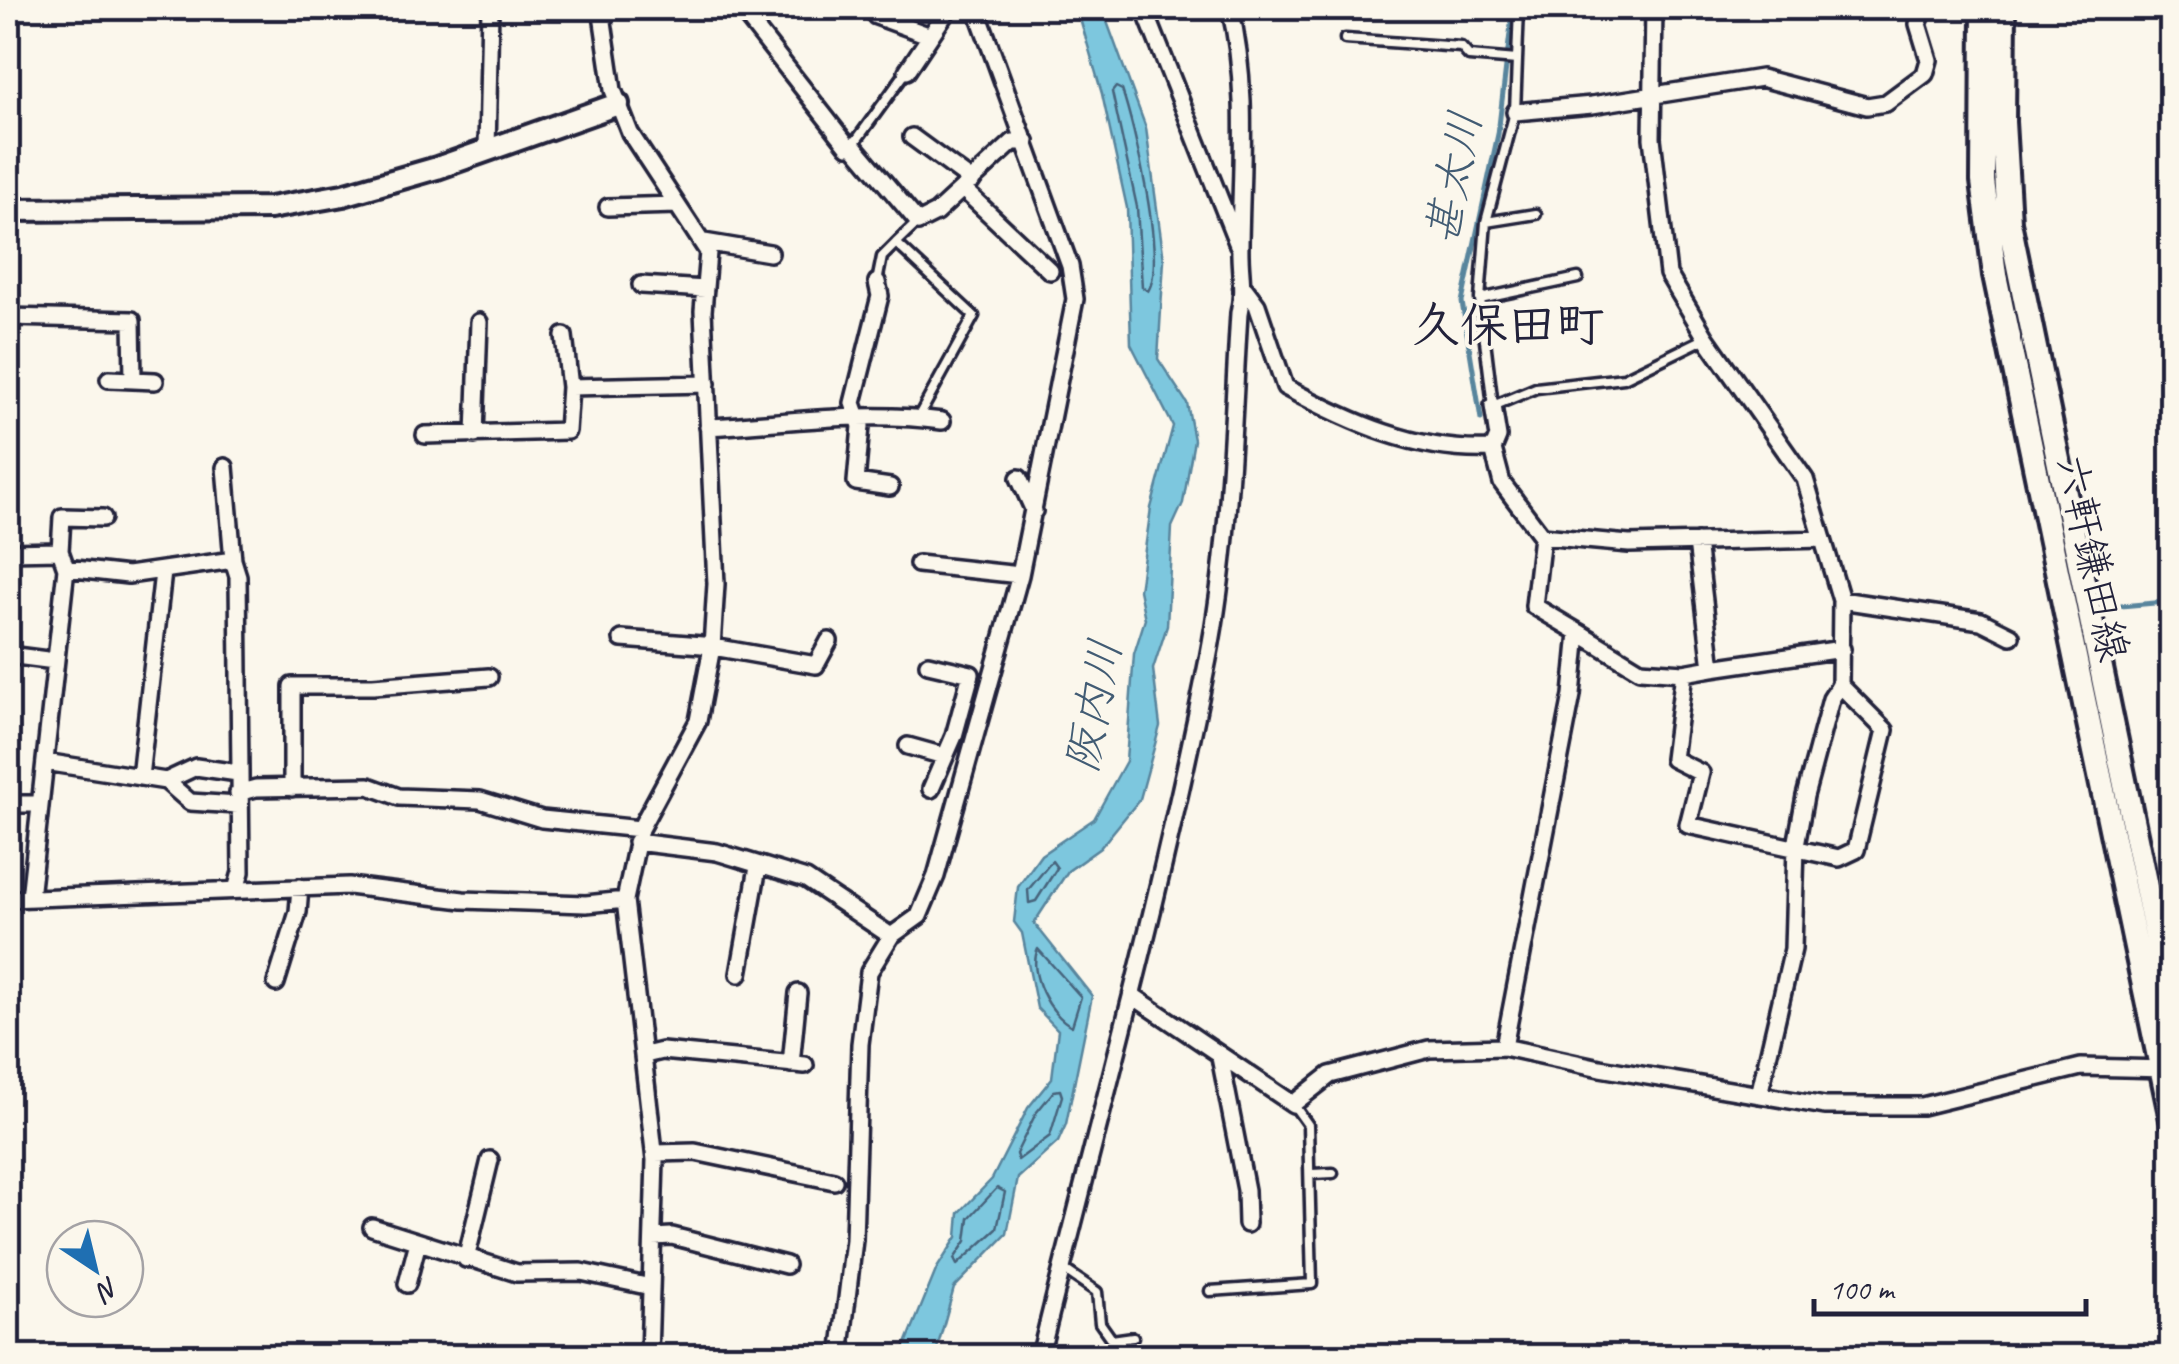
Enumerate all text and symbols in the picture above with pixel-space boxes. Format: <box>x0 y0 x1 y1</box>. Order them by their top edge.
water label: 甚太川 <box>1413 106 1495 250</box>
district label: 久保田町 <box>1412 295 1604 355</box>
street label: 六軒鎌田線 <box>2044 450 2140 666</box>
water label: 阪内川 <box>1053 634 1135 778</box>
north arrow <box>45 1219 145 1319</box>
scale bar <box>1814 1254 2086 1316</box>
text: N <box>88 1270 126 1311</box>
text: 100 m <box>1829 1270 1896 1308</box>

